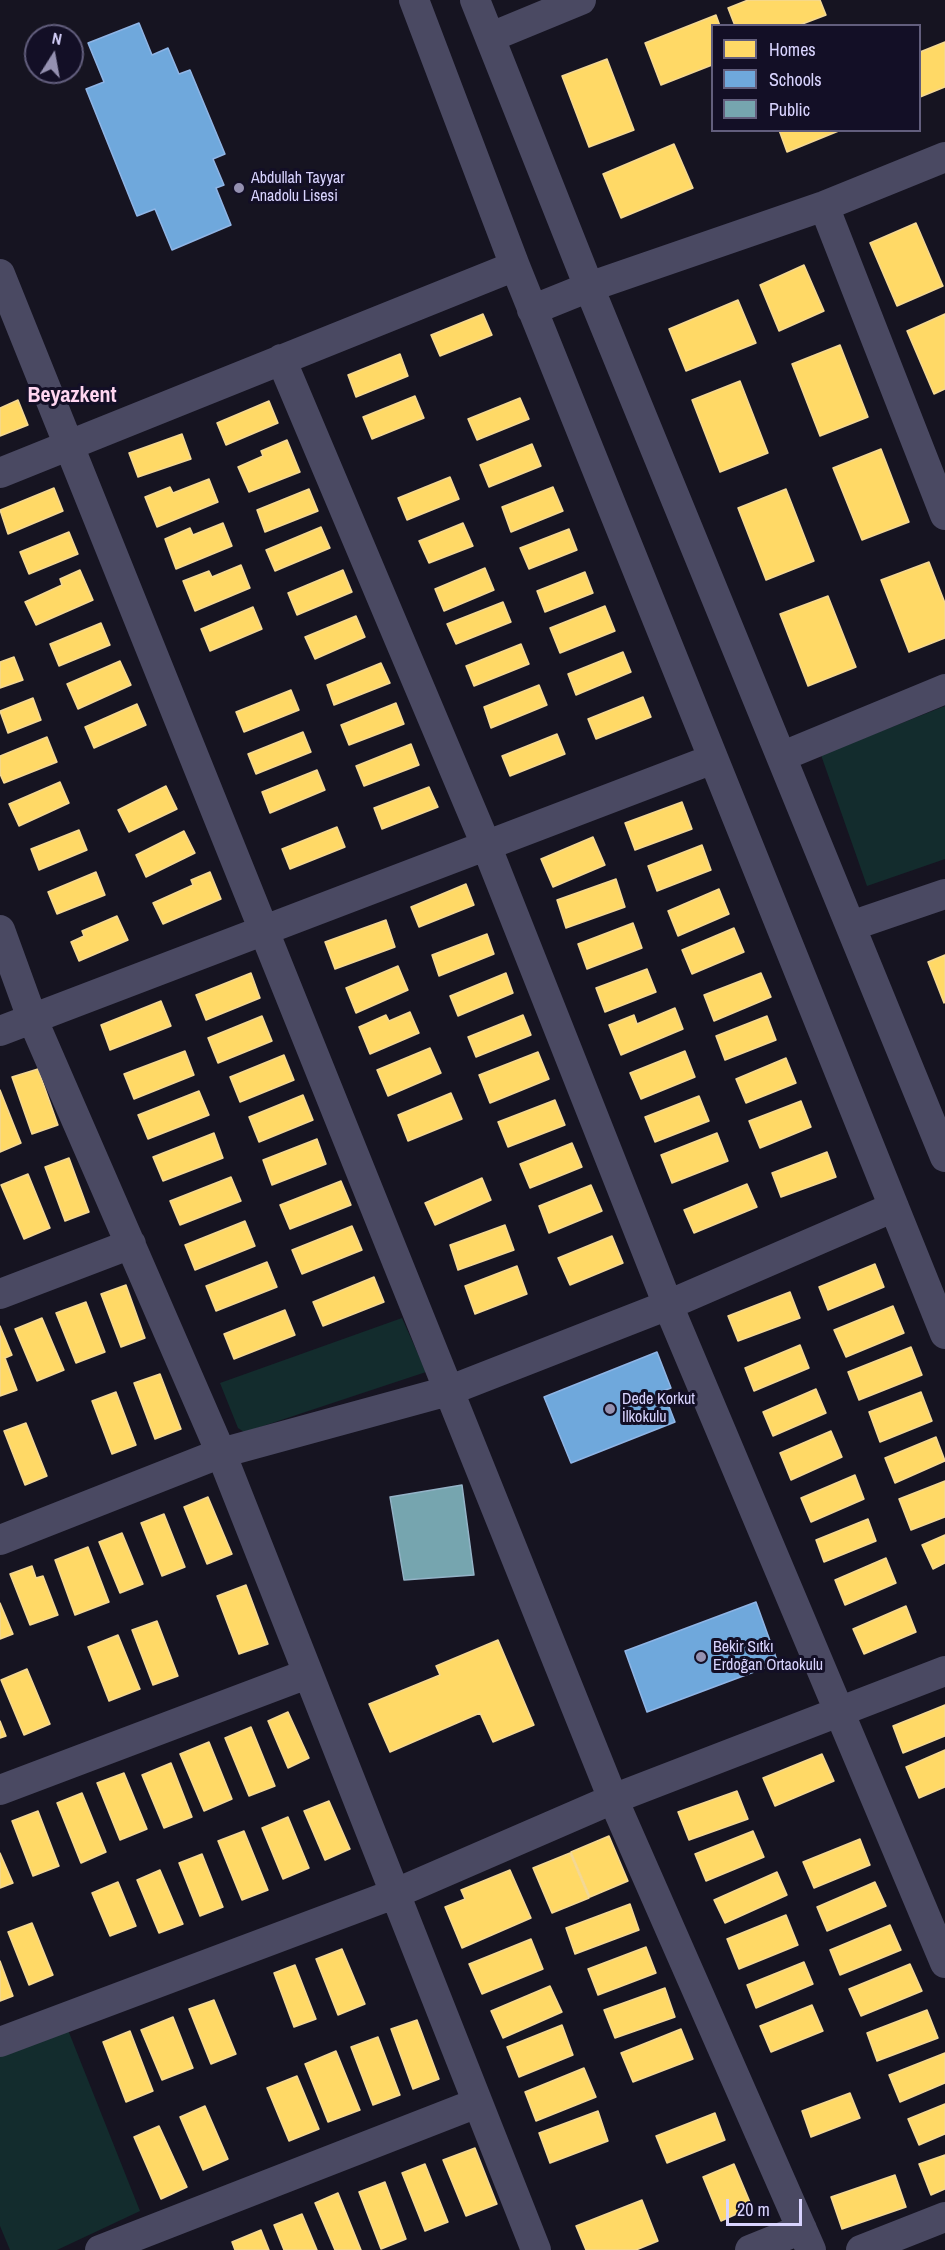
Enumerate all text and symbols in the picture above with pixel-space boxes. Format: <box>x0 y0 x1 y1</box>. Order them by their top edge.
north arrow <box>24 24 84 84</box>
legend <box>711 24 921 132</box>
text: N <box>50 27 64 50</box>
text: Homes <box>769 37 816 62</box>
text: Schools <box>769 67 822 92</box>
text: Public <box>769 97 810 122</box>
place label: Abdullah Tayyar Anadolu Lisesi <box>251 169 345 207</box>
marker: Abdullah Tayyar Anadolu Lisesi <box>232 181 246 195</box>
district label: Beyazkent <box>27 383 117 409</box>
place label: Dede Korkut İlkokulu <box>622 1390 695 1428</box>
marker: Dede Korkut İlkokulu <box>603 1402 617 1416</box>
place label: Bekir Sıtkı Erdoğan Ortaokulu <box>713 1638 823 1676</box>
marker: Bekir Sıtkı Erdoğan Ortaokulu <box>694 1650 708 1664</box>
scale bar <box>729 2187 806 2225</box>
text: 20 m <box>737 2197 770 2222</box>

